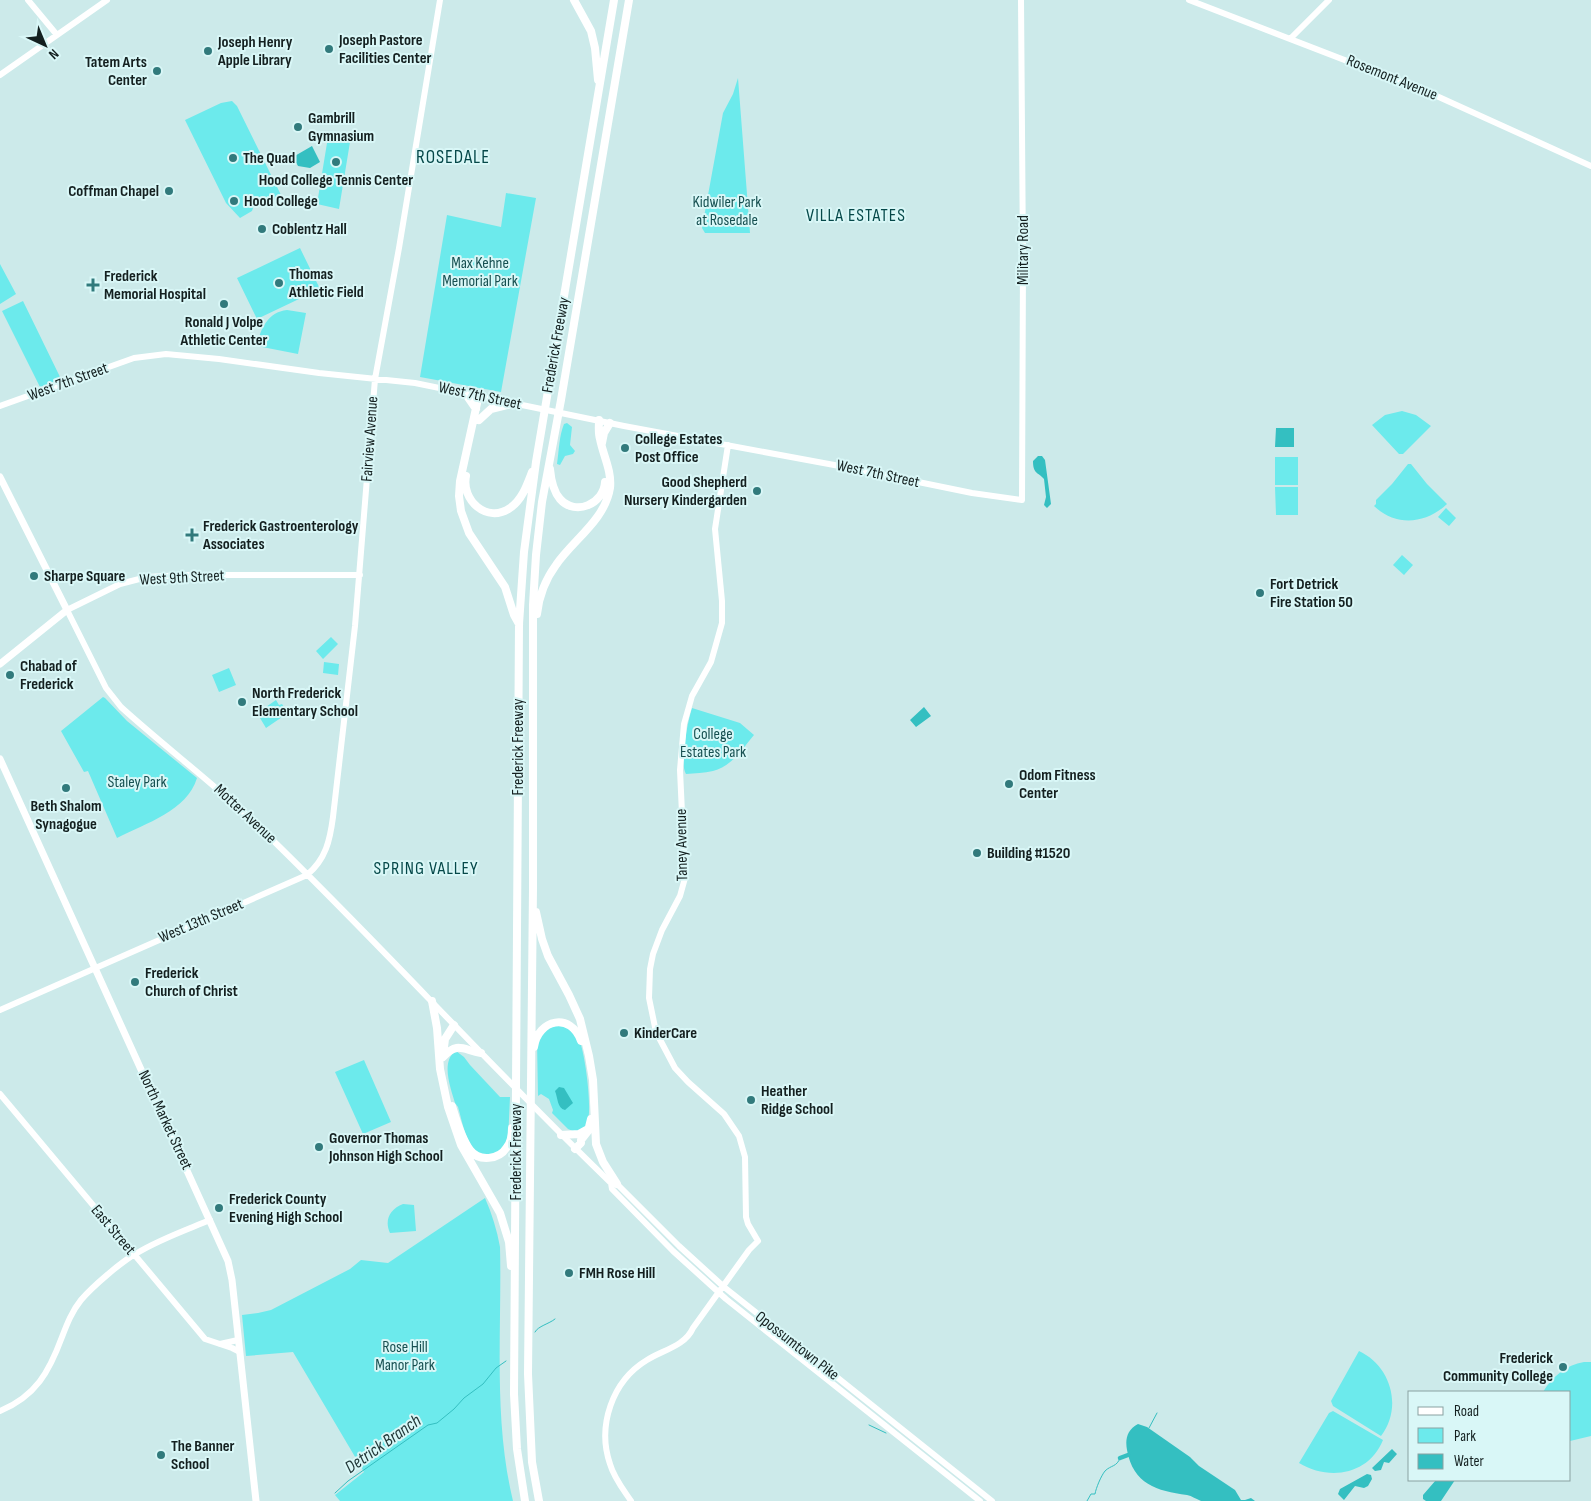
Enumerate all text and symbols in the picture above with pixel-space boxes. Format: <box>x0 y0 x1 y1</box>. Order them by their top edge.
north arrow <box>20 20 70 70</box>
place label: Joseph Pastore Facilities Center <box>338 31 432 68</box>
place label: Joseph Henry Apple Library <box>217 33 293 70</box>
marker: Joseph Pastore Facilities Center <box>323 43 335 55</box>
text: N <box>45 45 62 63</box>
marker: Joseph Henry Apple Library <box>202 45 214 57</box>
street label: Rosemont Avenue <box>1344 51 1440 105</box>
place label: Tatem Arts Center <box>85 53 147 90</box>
marker: Tatem Arts Center <box>151 65 163 77</box>
place label: Gambrill Gymnasium <box>308 109 374 146</box>
marker: Gambrill Gymnasium <box>292 121 304 133</box>
district label: ROSEDALE <box>416 146 490 169</box>
place label: The Quad <box>243 149 295 168</box>
marker: The Quad <box>227 152 239 164</box>
marker: Hood College Tennis Center <box>330 156 342 168</box>
place label: Hood College Tennis Center <box>259 171 413 190</box>
place label: Coffman Chapel <box>68 182 159 201</box>
marker: Coffman Chapel <box>163 185 175 197</box>
place label: Hood College <box>244 192 318 211</box>
park label: Kidwiler Park at Rosedale <box>693 193 761 230</box>
marker: Hood College <box>228 195 240 207</box>
district label: VILLA ESTATES <box>806 205 906 226</box>
street label: Military Road <box>1014 215 1033 285</box>
place label: Coblentz Hall <box>272 220 347 239</box>
marker: Coblentz Hall <box>256 223 268 235</box>
park label: Max Kehne Memorial Park <box>442 254 518 291</box>
place label: Thomas Athletic Field <box>288 265 364 302</box>
place label: Frederick Memorial Hospital <box>104 267 206 304</box>
marker: Thomas Athletic Field <box>273 277 285 289</box>
marker: Frederick Memorial Hospital <box>86 278 100 292</box>
street label: Frederick Freeway <box>538 296 574 394</box>
marker: Ronald J Volpe Athletic Center <box>218 298 230 310</box>
place label: Ronald J Volpe Athletic Center <box>180 313 267 350</box>
street label: West 7th Street <box>25 359 111 405</box>
street label: West 7th Street <box>437 378 523 414</box>
street label: Fairview Avenue <box>358 396 382 482</box>
place label: College Estates Post Office <box>635 430 722 467</box>
marker: College Estates Post Office <box>619 442 631 454</box>
street label: West 7th Street <box>835 456 921 492</box>
place label: Good Shepherd Nursery Kindergarden <box>624 473 747 510</box>
marker: Good Shepherd Nursery Kindergarden <box>751 485 763 497</box>
place label: Frederick Gastroenterology Associates <box>202 517 359 554</box>
marker: Frederick Gastroenterology Associates <box>185 528 199 542</box>
street label: West 9th Street <box>139 566 225 590</box>
place label: Sharpe Square <box>44 567 126 586</box>
marker: Sharpe Square <box>28 570 40 582</box>
place label: Fort Detrick Fire Station 50 <box>1270 575 1353 612</box>
marker: Fort Detrick Fire Station 50 <box>1254 587 1266 599</box>
place label: Chabad of Frederick <box>20 657 78 694</box>
marker: Chabad of Frederick <box>4 669 16 681</box>
place label: North Frederick Elementary School <box>252 684 358 721</box>
marker: North Frederick Elementary School <box>236 696 248 708</box>
street label: Frederick Freeway <box>509 699 528 795</box>
park label: College Estates Park <box>680 725 746 762</box>
place label: Odom Fitness Center <box>1019 766 1096 803</box>
park label: Staley Park <box>107 773 167 792</box>
marker: Odom Fitness Center <box>1003 778 1015 790</box>
street label: Motter Avenue <box>210 780 280 848</box>
marker: Beth Shalom Synagogue <box>60 782 72 794</box>
place label: Beth Shalom Synagogue <box>30 797 102 834</box>
street label: Taney Avenue <box>672 809 692 881</box>
place label: Building #1520 <box>987 844 1070 863</box>
marker: Building #1520 <box>971 847 983 859</box>
district label: SPRING VALLEY <box>374 858 478 879</box>
street label: West 13th Street <box>156 895 246 947</box>
place label: Frederick Church of Christ <box>145 964 238 1001</box>
marker: Frederick Church of Christ <box>129 976 141 988</box>
place label: KinderCare <box>634 1024 697 1043</box>
marker: KinderCare <box>618 1027 630 1039</box>
street label: North Market Street <box>134 1067 196 1173</box>
place label: Heather Ridge School <box>761 1082 833 1119</box>
marker: Heather Ridge School <box>745 1094 757 1106</box>
street label: Frederick Freeway <box>507 1104 526 1200</box>
place label: Governor Thomas Johnson High School <box>328 1129 443 1166</box>
marker: Governor Thomas Johnson High School <box>313 1141 325 1153</box>
place label: Frederick County Evening High School <box>229 1190 342 1227</box>
street label: East Street <box>87 1201 139 1259</box>
marker: Frederick County Evening High School <box>213 1202 225 1214</box>
place label: FMH Rose Hill <box>579 1264 655 1283</box>
marker: FMH Rose Hill <box>563 1267 575 1279</box>
street label: Opossumtown Pike <box>751 1307 843 1385</box>
park label: Rose Hill Manor Park <box>375 1338 435 1375</box>
place label: Frederick Community College <box>1443 1349 1553 1386</box>
marker: Frederick Community College <box>1557 1361 1569 1373</box>
legend <box>1408 1391 1571 1481</box>
text: Road <box>1454 1402 1479 1421</box>
water label: Detrick Branch <box>341 1410 425 1478</box>
text: Park <box>1454 1427 1476 1446</box>
place label: The Banner School <box>171 1437 235 1474</box>
marker: The Banner School <box>155 1449 167 1461</box>
text: Water <box>1454 1452 1485 1471</box>

